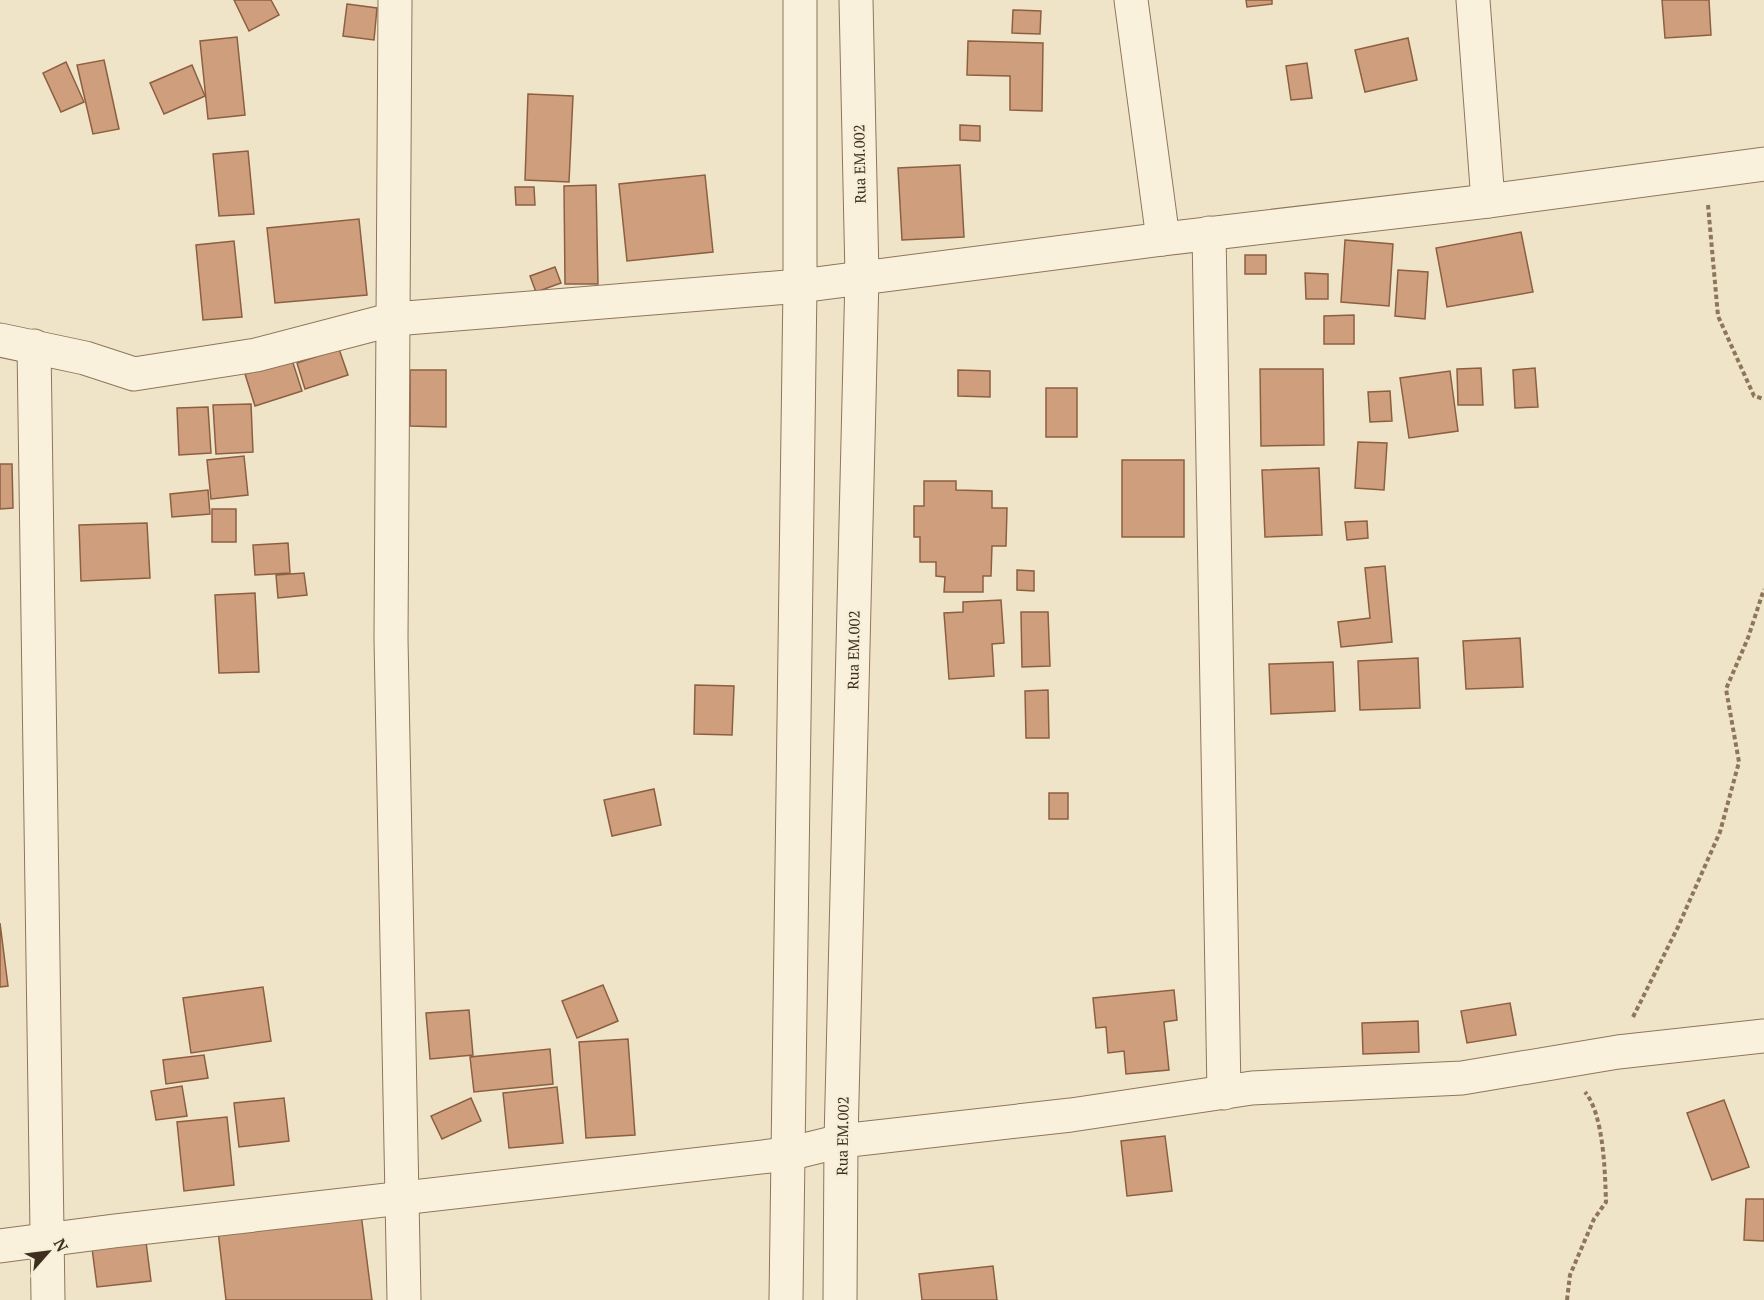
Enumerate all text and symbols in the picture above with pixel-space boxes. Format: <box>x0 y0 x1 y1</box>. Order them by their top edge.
street label: Rua EM.002 <box>848 124 870 204</box>
street label: Rua EM.002 <box>842 610 864 690</box>
street label: Rua EM.002 <box>831 1096 853 1176</box>
north arrow <box>18 1222 78 1282</box>
text: N <box>49 1234 74 1255</box>

